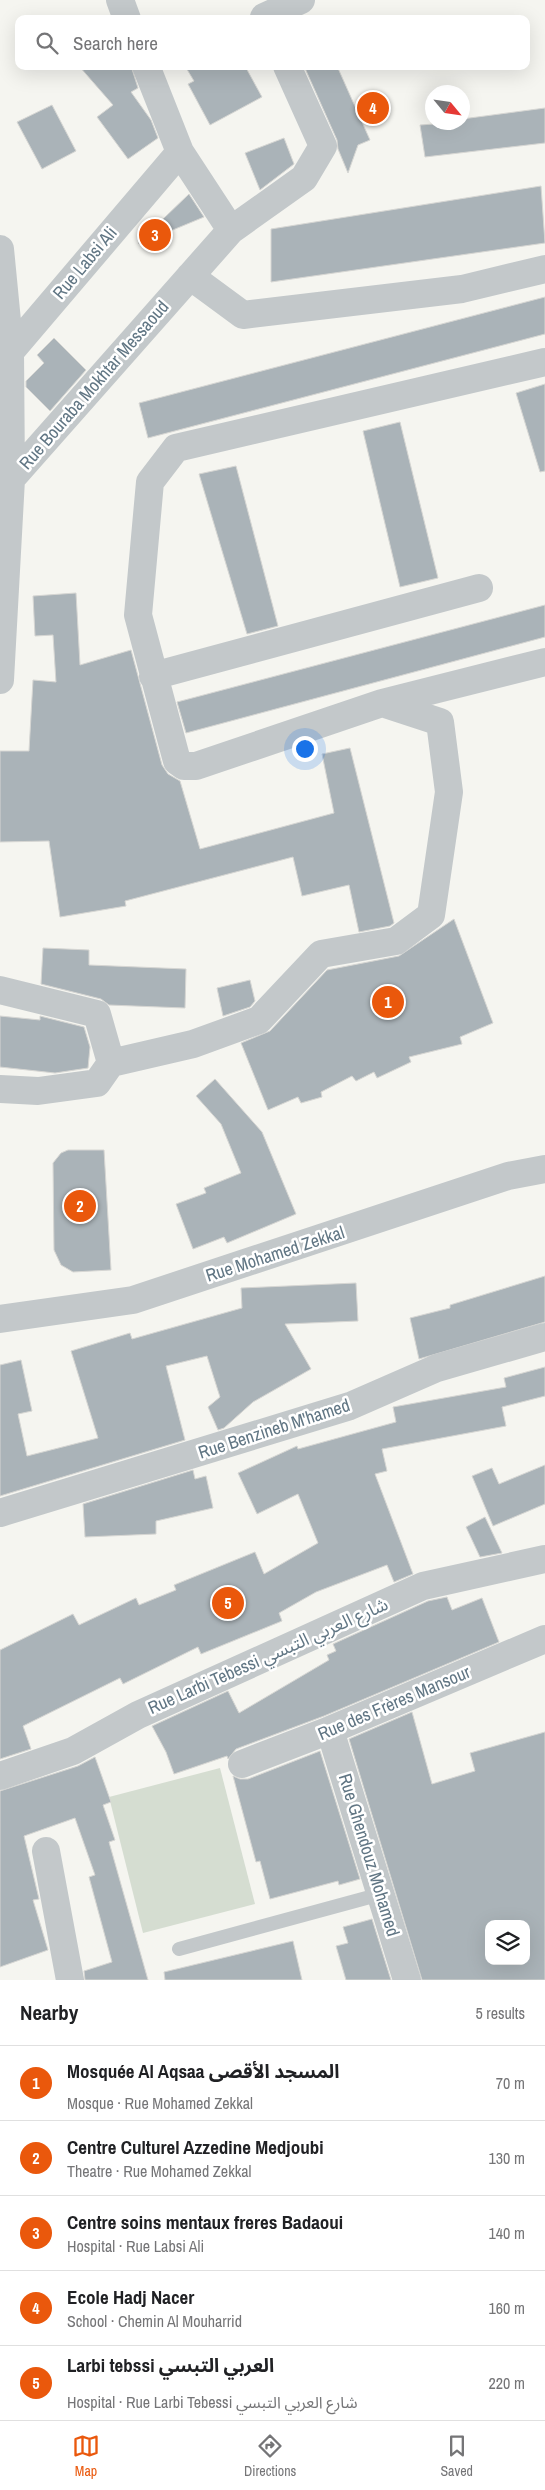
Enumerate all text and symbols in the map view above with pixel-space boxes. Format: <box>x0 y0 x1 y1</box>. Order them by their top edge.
search box <box>15 15 530 70</box>
icon: search <box>33 29 61 57</box>
text: Search here <box>73 30 158 56</box>
north arrow <box>425 85 470 130</box>
pin: 4 <box>357 89 389 127</box>
pin: 3 <box>139 216 171 254</box>
street label: Rue Labsi Ali <box>47 221 122 304</box>
street label: Rue Bouraba Mokhtar Messaoud <box>13 295 174 475</box>
your location <box>292 736 318 762</box>
pin: 1 <box>372 983 404 1021</box>
pin: 2 <box>64 1187 96 1225</box>
street label: Rue Mohamed Zekkal <box>202 1219 347 1288</box>
street label: Rue Benzineb M'hamed <box>195 1392 353 1465</box>
pin: 5 <box>212 1584 244 1622</box>
street label: Rue Larbi Tebessi شارع العربي التبسي <box>144 1591 393 1722</box>
street label: Rue des Frères Mansour <box>314 1659 474 1746</box>
street label: Rue Ghendouz Mohamed <box>333 1770 406 1939</box>
map controls <box>485 1920 530 1965</box>
button: layers <box>485 1920 530 1965</box>
text: Nearby <box>20 1998 78 2027</box>
text: 5 results <box>475 2002 525 2024</box>
text: Mosquée Al Aqsaa المسجد الأقصى <box>67 2058 339 2084</box>
text: 1 <box>32 2072 40 2094</box>
text: 70 m <box>496 2072 525 2094</box>
text: Mosque · Rue Mohamed Zekkal <box>67 2092 253 2114</box>
text: Centre Culturel Azzedine Medjoubi <box>67 2134 324 2160</box>
text: 2 <box>32 2147 40 2169</box>
text: 130 m <box>489 2147 525 2169</box>
text: Theatre · Rue Mohamed Zekkal <box>67 2160 252 2182</box>
text: Centre soins mentaux freres Badaoui <box>67 2209 343 2235</box>
text: 3 <box>32 2222 40 2244</box>
text: 140 m <box>489 2222 525 2244</box>
text: Hospital · Rue Labsi Ali <box>67 2235 204 2257</box>
text: Ecole Hadj Nacer <box>67 2284 194 2310</box>
text: 4 <box>32 2297 40 2319</box>
text: 160 m <box>489 2297 525 2319</box>
text: School · Chemin Al Mouharrid <box>67 2310 242 2332</box>
text: Larbi tebssi العربي التبسي <box>67 2352 274 2378</box>
text: 5 <box>32 2372 40 2394</box>
text: 220 m <box>489 2372 525 2394</box>
text: Hospital · Rue Larbi Tebessi شارع العربي التبسي <box>67 2391 358 2413</box>
tab: Map <box>72 2432 100 2480</box>
tab: Directions <box>244 2432 296 2480</box>
tab: Saved <box>440 2432 473 2480</box>

